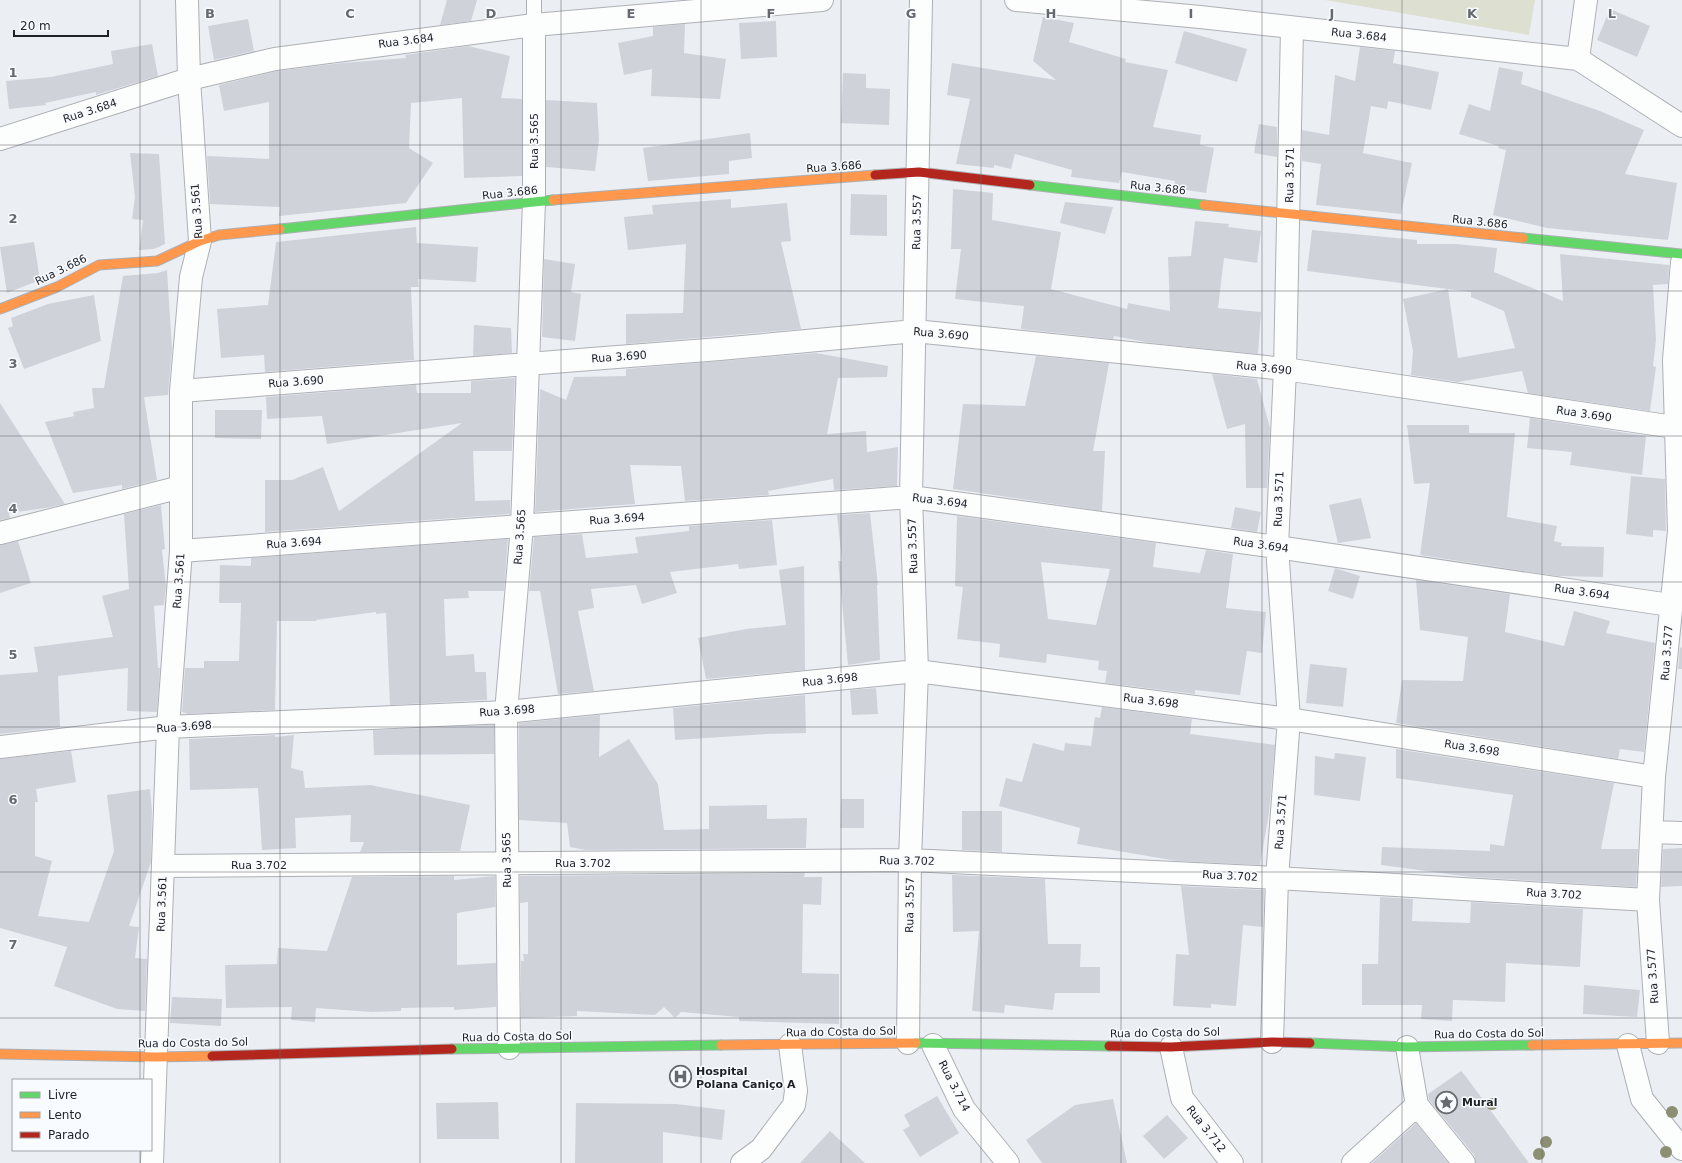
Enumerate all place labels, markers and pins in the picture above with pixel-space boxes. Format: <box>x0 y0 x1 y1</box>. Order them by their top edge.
hospital icon: Hospital Polana Caniço A <box>668 1064 694 1090</box>
place label: Hospital Polana Caniço A <box>696 1065 796 1091</box>
place icon: Mural <box>1433 1089 1459 1115</box>
place label: Mural <box>1462 1096 1497 1109</box>

